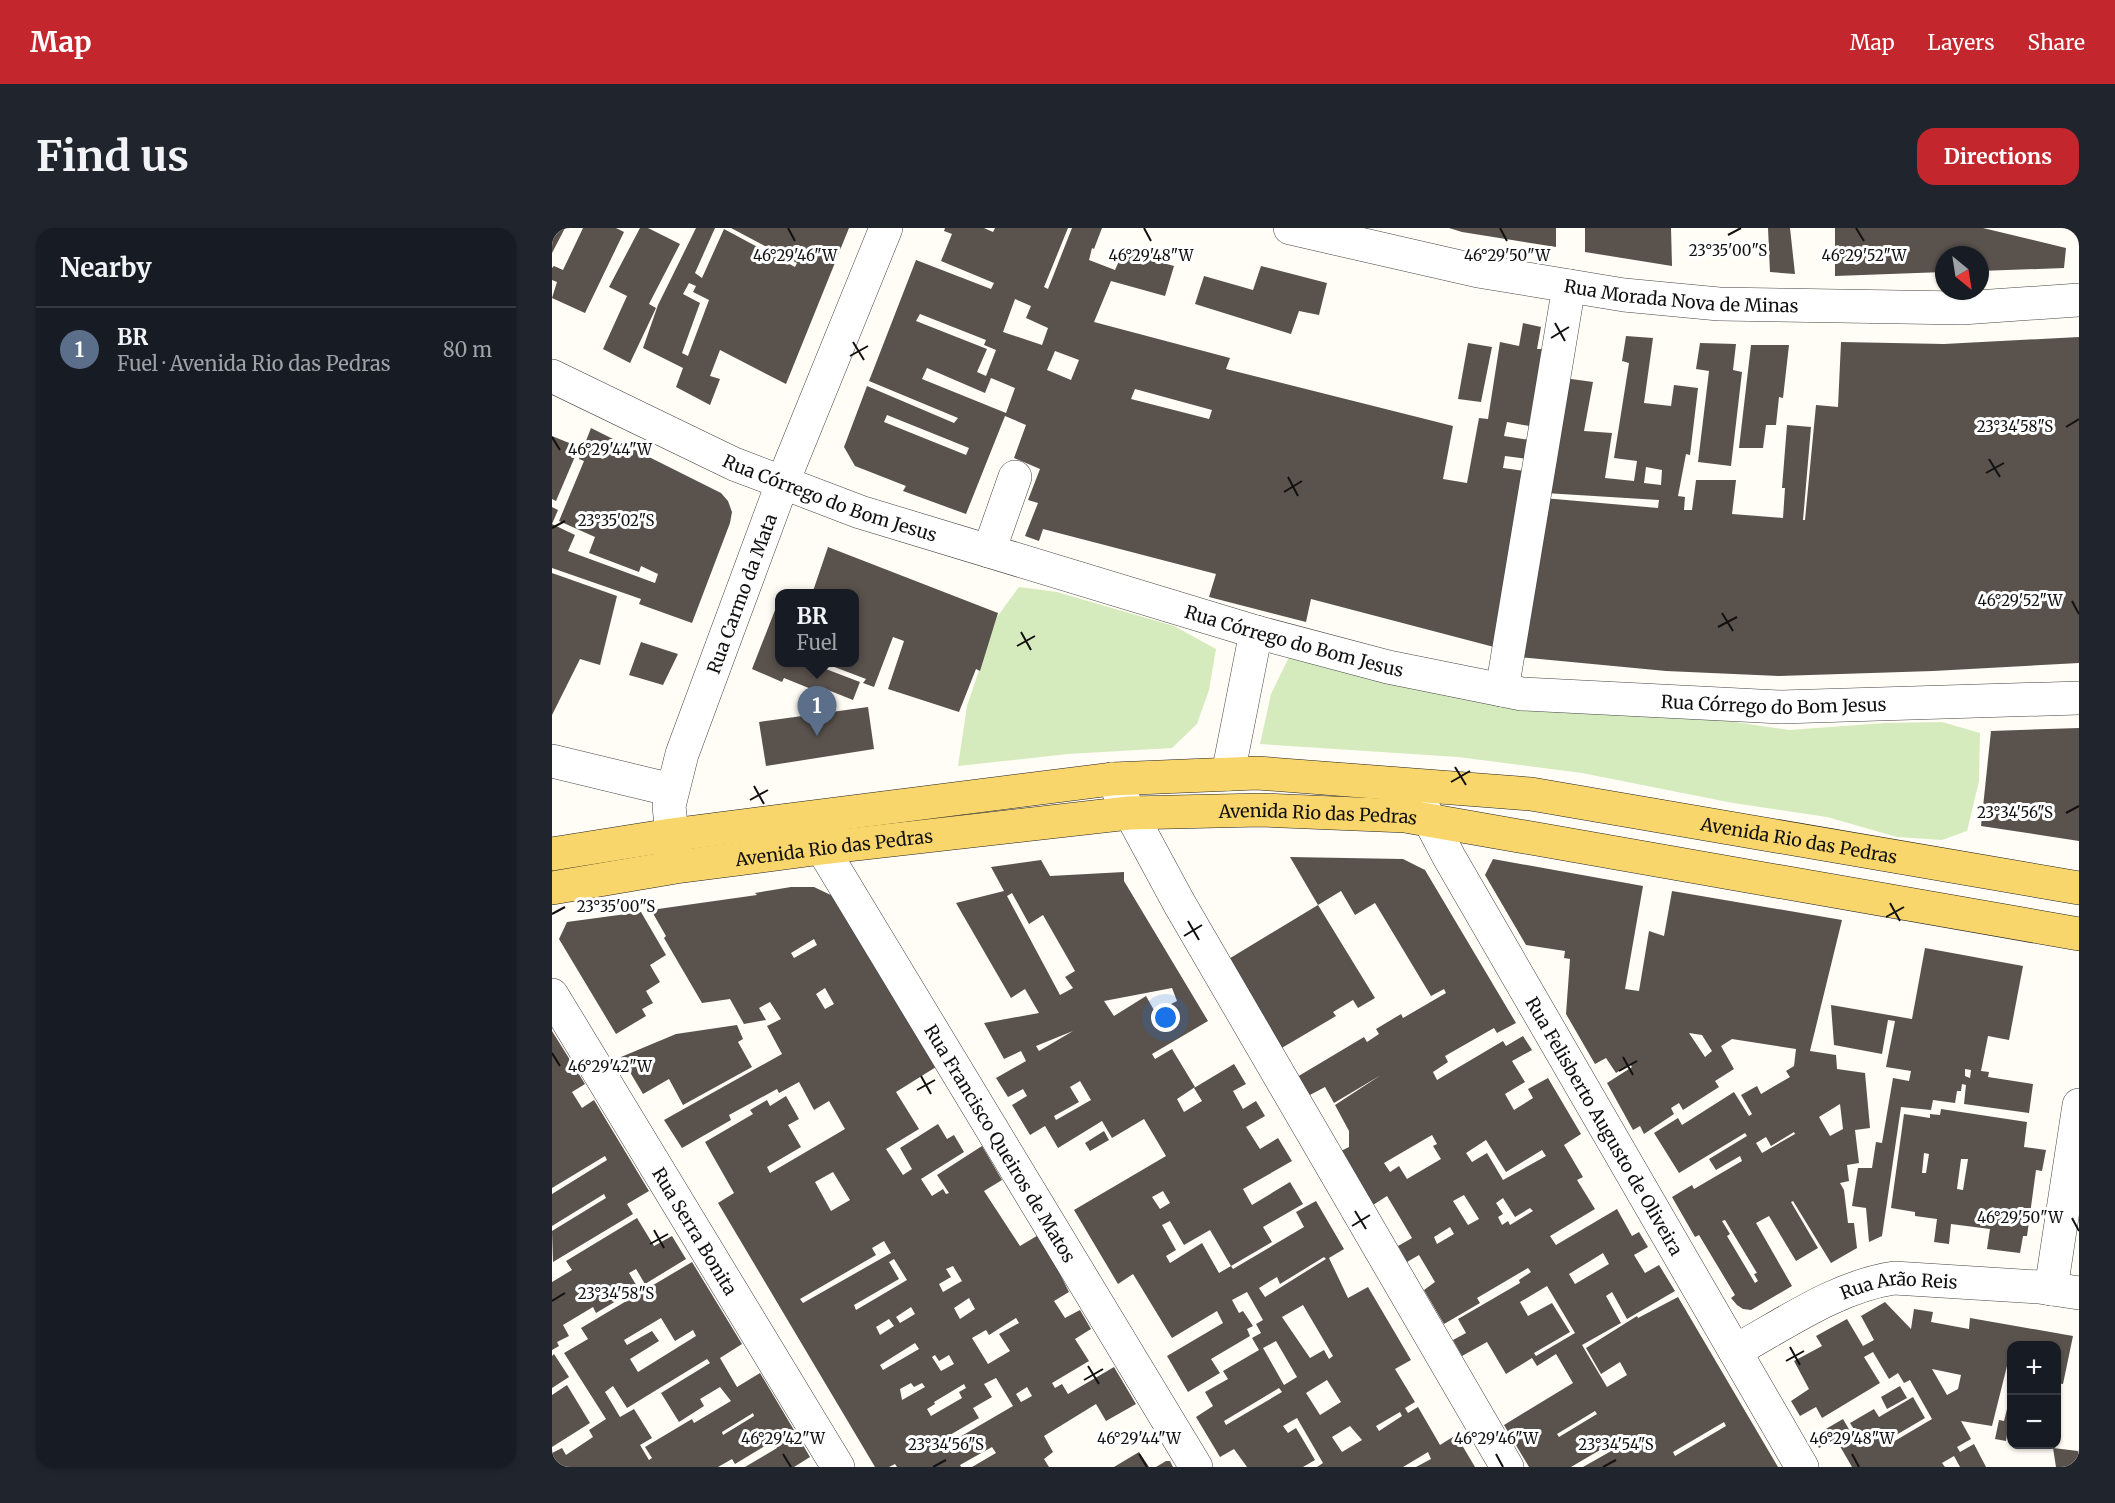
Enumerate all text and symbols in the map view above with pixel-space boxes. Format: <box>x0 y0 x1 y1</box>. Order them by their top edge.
text: Map <box>30 24 92 60</box>
text: Map <box>1850 29 1895 56</box>
text: Layers <box>1928 29 1995 56</box>
text: Share <box>2028 29 2085 56</box>
button: Directions <box>1917 128 2079 185</box>
text: Find us <box>36 130 189 182</box>
text: 23°35'00"S <box>1689 241 1767 260</box>
text: 46°29'46"W <box>753 246 838 265</box>
text: 46°29'48"W <box>1109 246 1195 265</box>
text: 46°29'50"W <box>1464 246 1551 265</box>
text: 46°29'52"W <box>1822 246 1907 265</box>
north arrow <box>1935 246 1989 300</box>
text: Nearby <box>60 251 152 284</box>
street label: Rua Morada Nova de Minas <box>1562 274 1799 317</box>
text: BR <box>117 323 148 351</box>
text: 1 <box>75 337 84 362</box>
text: 80 m <box>443 337 492 362</box>
text: Fuel · Avenida Rio das Pedras <box>117 351 391 376</box>
text: 23°34'58"S <box>1977 417 2053 436</box>
text: 46°29'44"W <box>568 440 653 459</box>
street label: Rua Córrego do Bom Jesus <box>719 449 940 546</box>
street label: Rua Carmo da Mata <box>701 510 782 677</box>
text: 23°35'02"S <box>578 511 654 530</box>
popup <box>775 589 859 667</box>
text: 46°29'52"W <box>1978 591 2063 610</box>
street label: Rua Córrego do Bom Jesus <box>1182 600 1406 681</box>
text: BR <box>797 602 828 630</box>
text: Fuel <box>797 630 837 655</box>
pin: 1 <box>798 686 836 736</box>
street label: Rua Córrego do Bom Jesus <box>1660 689 1887 719</box>
street label: Avenida Rio das Pedras <box>1217 798 1419 829</box>
text: 23°34'56"S <box>1977 803 2053 822</box>
street label: Avenida Rio das Pedras <box>1698 812 1899 868</box>
street label: Avenida Rio das Pedras <box>733 824 934 871</box>
text: 23°35'00"S <box>577 897 655 916</box>
street label: Rua Felisberto Augusto de Oliveira <box>1521 992 1689 1260</box>
your location <box>1151 1003 1180 1032</box>
street label: Rua Francisco Queiros de Matos <box>920 1020 1081 1267</box>
text: 46°29'42"W <box>568 1057 653 1076</box>
street label: Rua Serra Bonita <box>648 1163 743 1299</box>
text: 46°29'50"W <box>1977 1208 2064 1227</box>
street label: Rua Arão Reis <box>1837 1266 1958 1304</box>
text: 23°34'58"S <box>578 1284 654 1303</box>
map controls <box>2007 1341 2061 1449</box>
button: + <box>2007 1341 2061 1395</box>
button: − <box>2007 1395 2061 1449</box>
text: 46°29'42"W <box>741 1429 826 1448</box>
text: 46°29'44"W <box>1097 1429 1182 1448</box>
text: 46°29'46"W <box>1454 1429 1539 1448</box>
text: 46°29'48"W <box>1810 1429 1896 1448</box>
text: 23°34'56"S <box>908 1435 984 1454</box>
text: 23°34'54"S <box>1578 1435 1654 1454</box>

